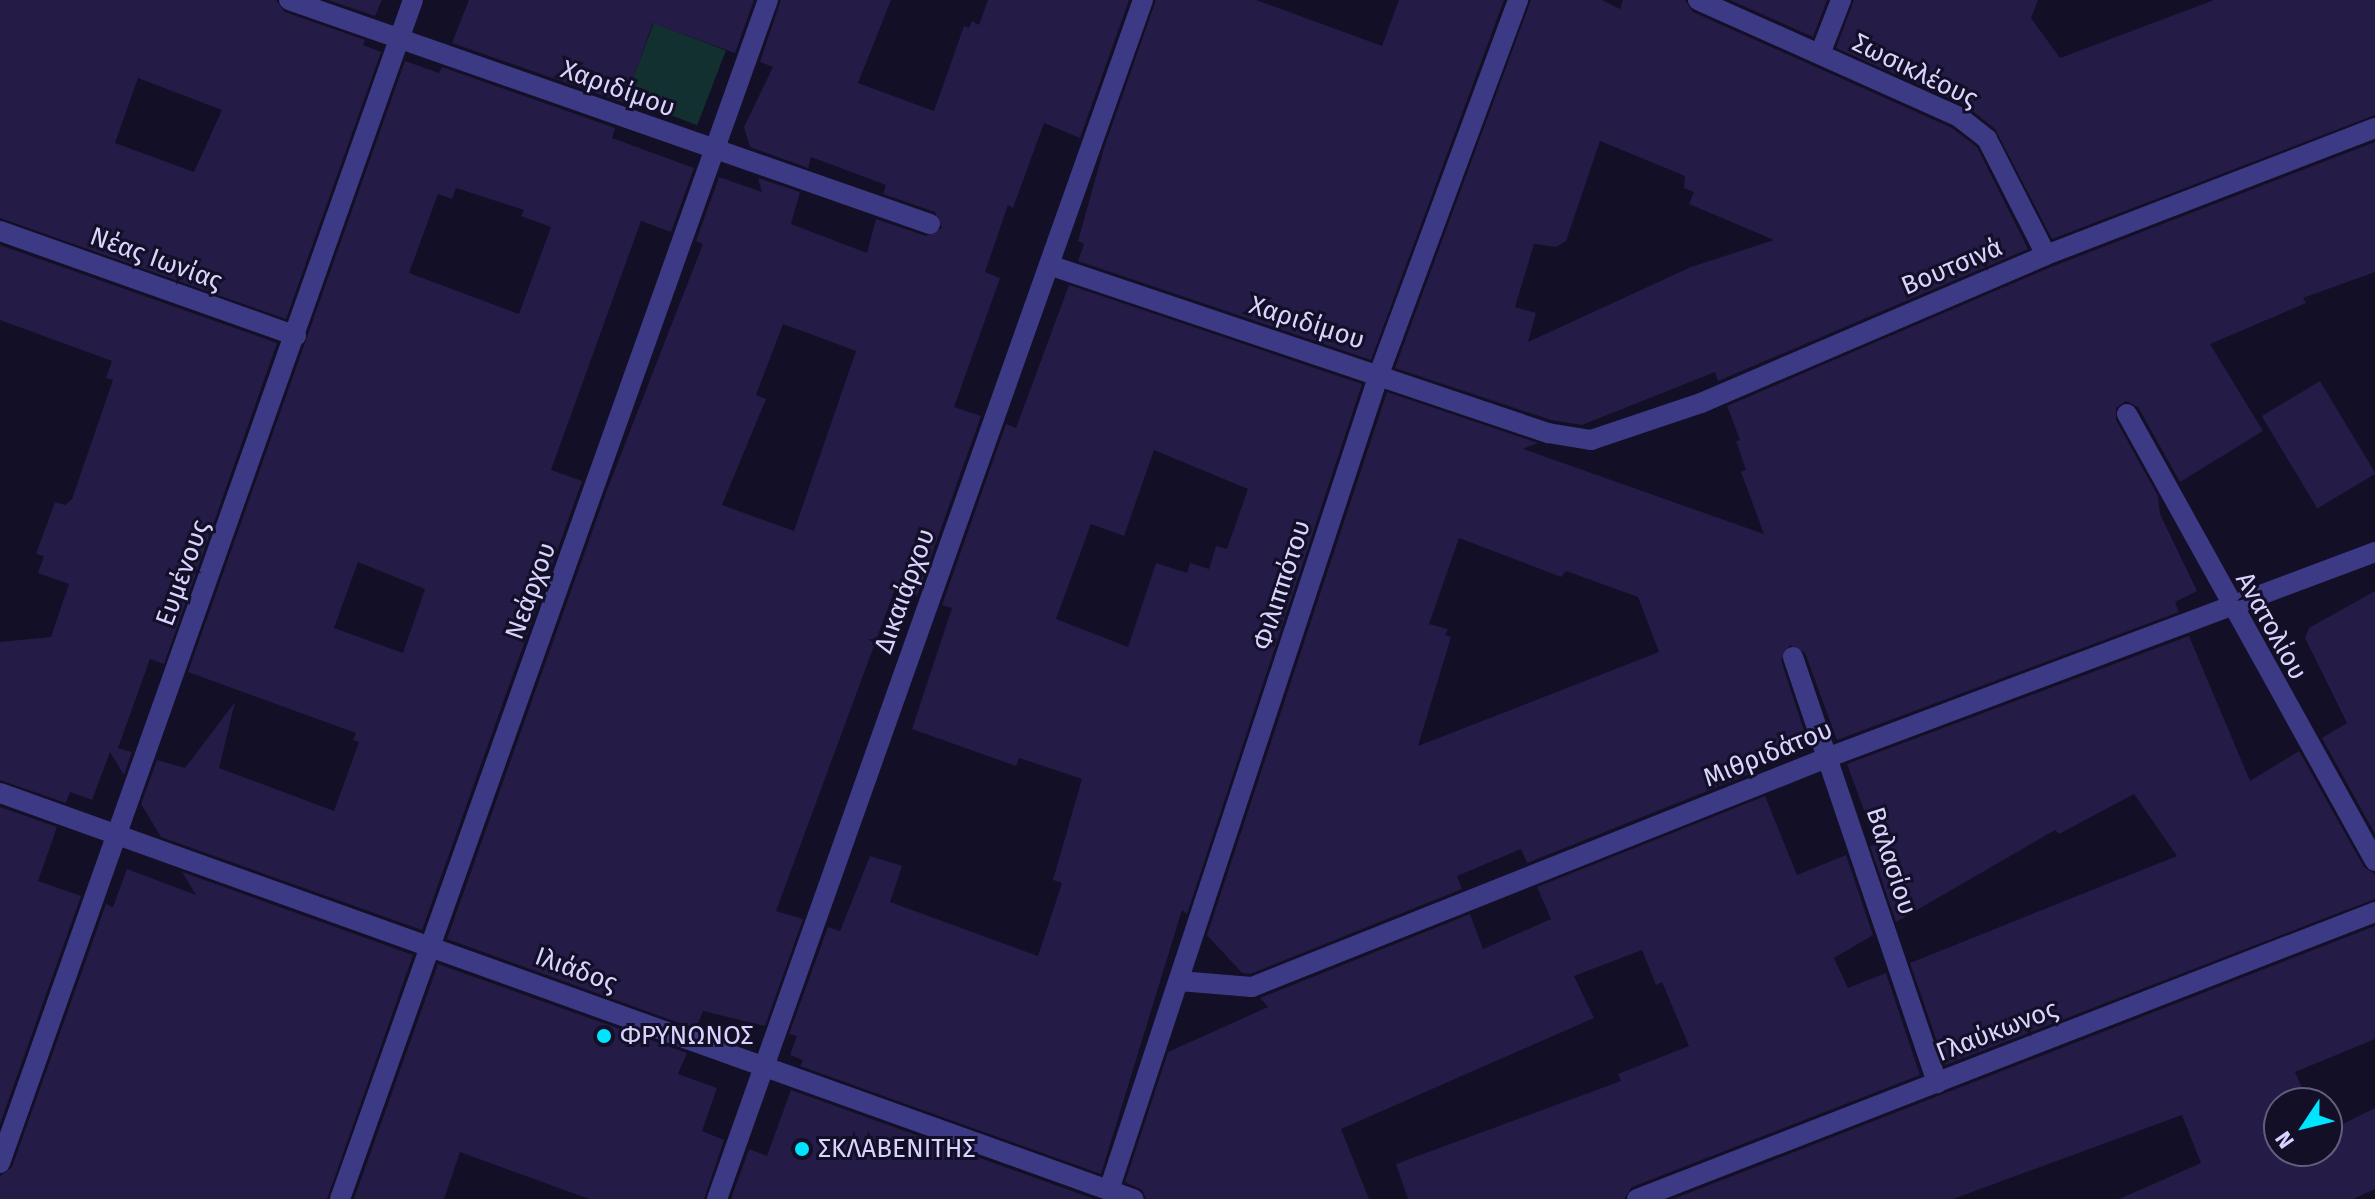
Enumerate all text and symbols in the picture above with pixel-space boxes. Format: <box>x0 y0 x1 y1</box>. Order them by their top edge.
street label: Σωσικλέους <box>1847 27 1983 115</box>
street label: Χαριδίμου <box>557 54 679 124</box>
street label: Νέας Ιωνίας <box>86 221 226 297</box>
street label: Βουτσινά <box>1897 232 2007 302</box>
street label: Χαριδίμου <box>1245 290 1369 356</box>
street label: Ευμένους <box>149 516 217 630</box>
street label: Φιλιππότου <box>1246 516 1318 654</box>
street label: Δικαιάρχου <box>868 524 942 658</box>
street label: Νεάρχου <box>499 538 563 644</box>
street label: Ανατολίου <box>2229 567 2313 685</box>
street label: Μιθριδάτου <box>1699 714 1837 794</box>
street label: Βαλασίου <box>1859 803 1923 919</box>
street label: Ιλιάδος <box>531 941 621 999</box>
street label: Γλαύκωνος <box>1932 994 2062 1068</box>
place label: ΦΡΥΝΩΝΟΣ <box>620 1020 754 1052</box>
marker: ΦΡΥΝΩΝΟΣ <box>595 1027 613 1045</box>
north arrow <box>2263 1087 2343 1167</box>
text: N <box>2269 1126 2300 1154</box>
place label: ΣΚΛΑΒΕΝΙΤΗΣ <box>818 1133 976 1165</box>
marker: ΣΚΛΑΒΕΝΙΤΗΣ <box>793 1140 811 1158</box>

